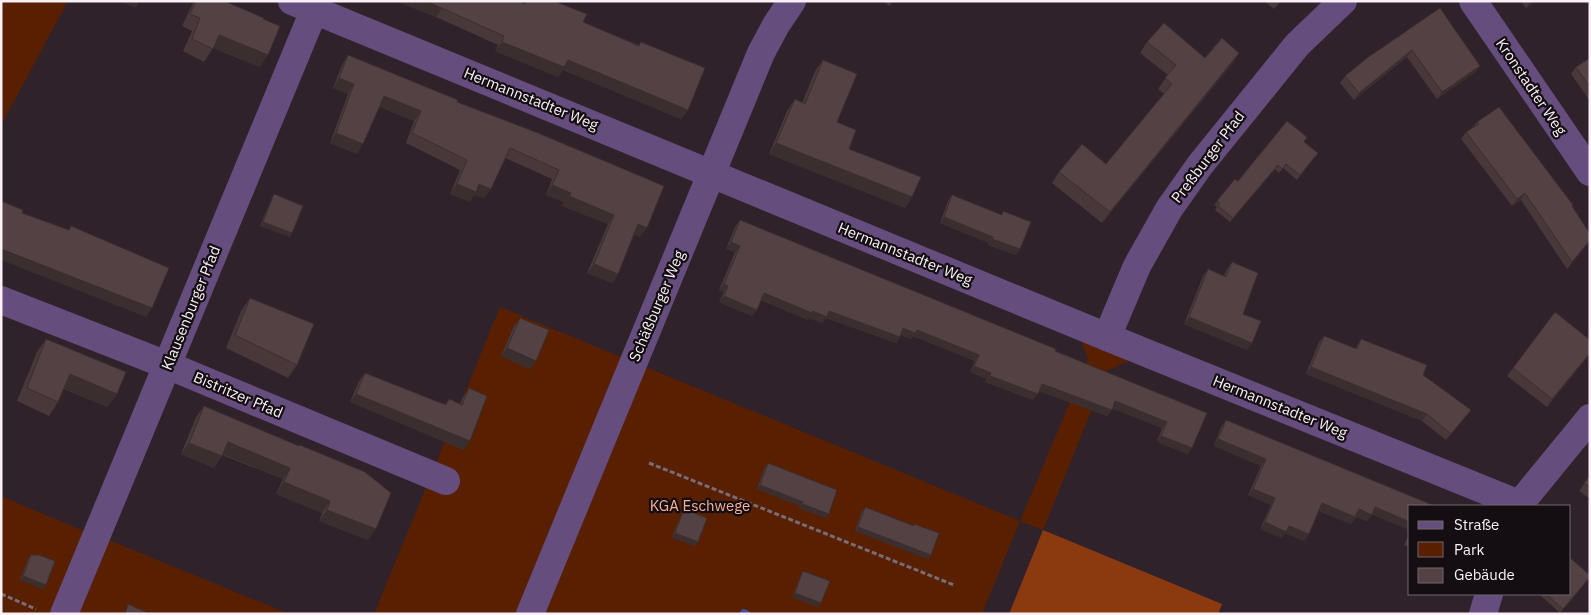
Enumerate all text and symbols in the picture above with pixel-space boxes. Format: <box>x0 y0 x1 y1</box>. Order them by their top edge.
street label: Kronstadter Weg <box>1492 35 1571 139</box>
street label: Hermannstadter Weg <box>461 63 601 134</box>
street label: Preßburger Pfad <box>1167 107 1248 206</box>
street label: Hermannstadter Weg <box>835 218 975 289</box>
street label: Klausenburger Pfad <box>157 243 224 373</box>
street label: Schäßburger Weg <box>625 247 689 364</box>
street label: Bistritzer Pfad <box>191 367 286 422</box>
street label: Hermannstadter Weg <box>1210 371 1350 442</box>
park label: KGA Eschwege <box>650 496 750 515</box>
legend <box>1408 505 1571 595</box>
text: Straße <box>1454 515 1499 534</box>
text: Park <box>1454 540 1484 559</box>
text: Gebäude <box>1454 565 1515 584</box>

